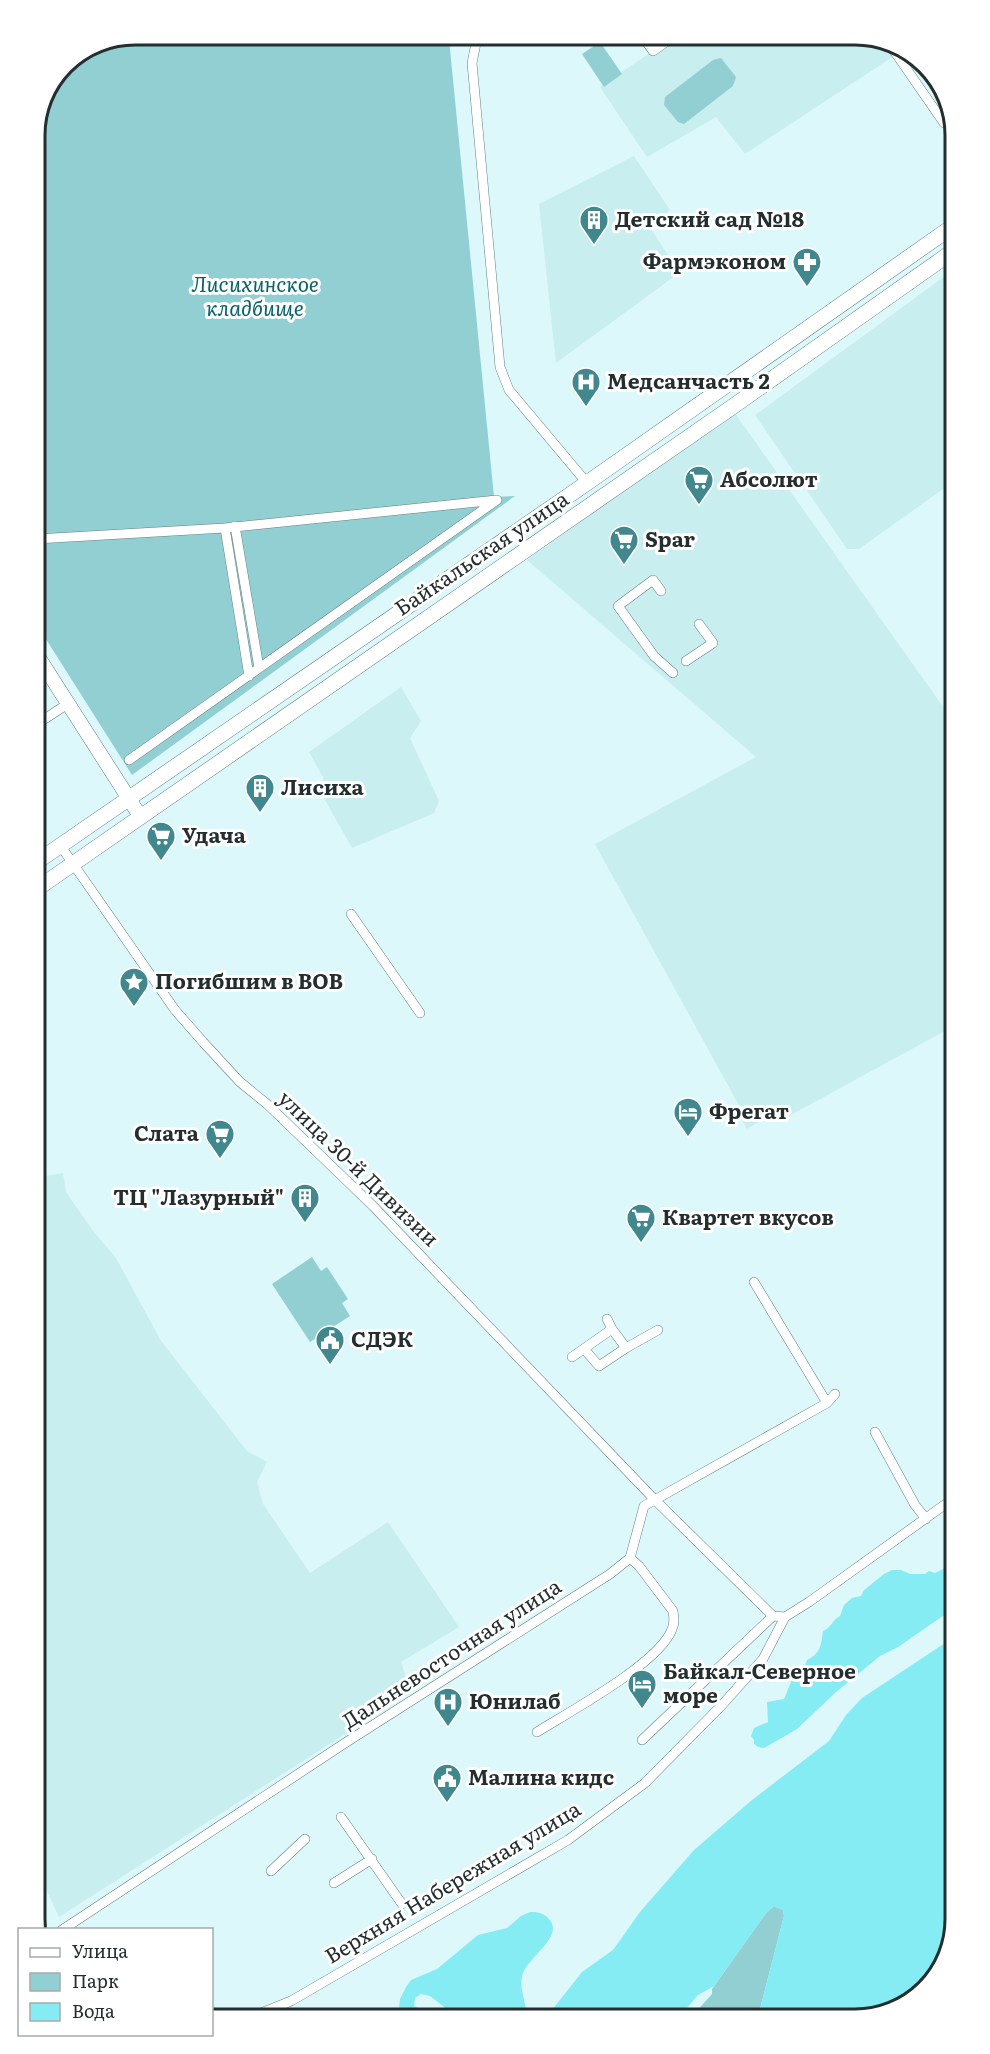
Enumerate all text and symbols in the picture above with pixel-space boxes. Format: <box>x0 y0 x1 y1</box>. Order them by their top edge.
place label: Детский сад №18 <box>615 202 804 233</box>
building icon: Детский сад №18 <box>578 204 610 246</box>
place label: Фармэконом <box>643 244 786 275</box>
pharmacy icon: Фармэконом <box>791 246 823 288</box>
park label: Лисихинское кладбище <box>191 267 319 322</box>
place label: Медсанчасть 2 <box>607 364 770 395</box>
hospital icon: Медсанчасть 2 <box>570 366 602 408</box>
place label: Абсолют <box>720 462 818 493</box>
supermarket icon: Абсолют <box>683 464 715 506</box>
street label: Байкальская улица <box>387 482 574 622</box>
place label: Spar <box>645 522 696 553</box>
supermarket icon: Spar <box>608 524 640 566</box>
place label: Лисиха <box>281 770 364 801</box>
building icon: Лисиха <box>244 772 276 814</box>
place label: Удача <box>182 818 247 849</box>
supermarket icon: Удача <box>145 820 177 862</box>
place label: Погибшим в ВОВ <box>155 964 343 995</box>
place icon: Погибшим в ВОВ <box>118 966 150 1008</box>
street label: улица 30-й Дивизии <box>272 1082 447 1252</box>
place label: Фрегат <box>709 1094 789 1125</box>
hotel icon: Фрегат <box>672 1096 704 1138</box>
place label: Слата <box>134 1116 200 1147</box>
supermarket icon: Слата <box>204 1118 236 1160</box>
place label: ТЦ "Лазурный" <box>113 1180 284 1211</box>
building icon: ТЦ "Лазурный" <box>289 1182 321 1224</box>
place label: Квартет вкусов <box>662 1200 834 1231</box>
supermarket icon: Квартет вкусов <box>625 1202 657 1244</box>
place label: СДЭК <box>351 1322 413 1353</box>
public building icon: СДЭК <box>314 1324 346 1366</box>
street label: Дальневосточная улица <box>335 1569 567 1735</box>
place label: Байкал-Северное море <box>663 1654 856 1709</box>
hotel icon: Байкал-Северное море <box>626 1668 658 1710</box>
place label: Юнилаб <box>469 1684 561 1715</box>
hospital icon: Юнилаб <box>432 1686 464 1728</box>
place label: Малина кидс <box>468 1760 614 1791</box>
public building icon: Малина кидс <box>431 1762 463 1804</box>
street label: Верхняя Набережная улица <box>318 1792 586 1970</box>
legend <box>18 1928 213 2036</box>
text: Улица <box>72 1937 128 1964</box>
text: Парк <box>72 1967 119 1994</box>
text: Вода <box>72 1997 115 2024</box>

